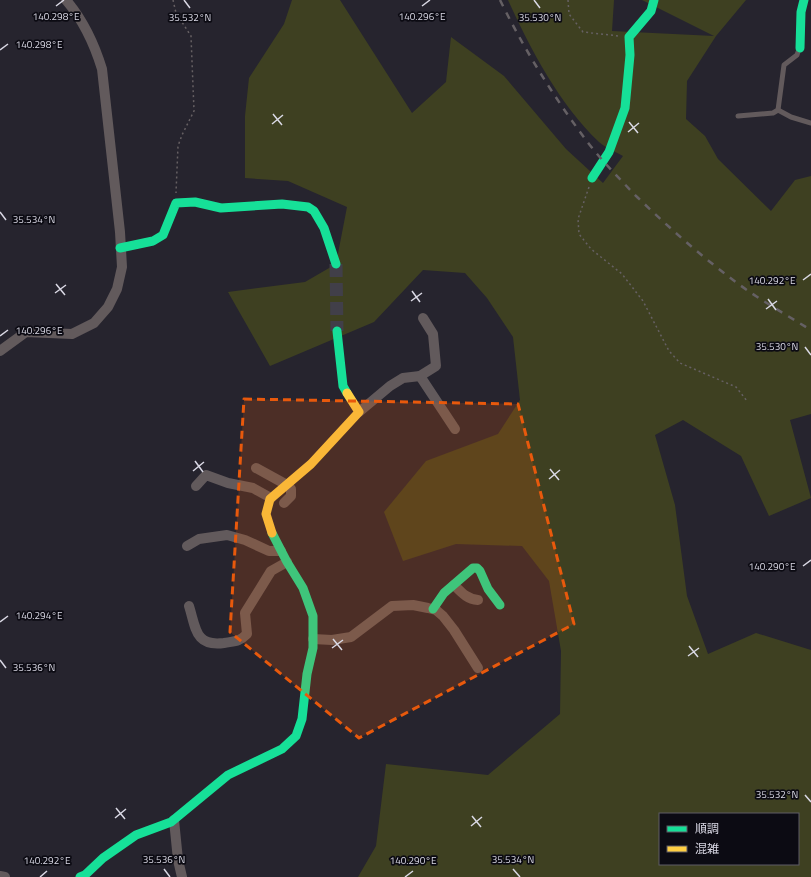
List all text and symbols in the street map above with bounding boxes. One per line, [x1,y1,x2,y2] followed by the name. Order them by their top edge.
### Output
[33,9,80,24] text: 140.298°E
[399,9,446,24] text: 140.296°E
[169,10,211,25] text: 35.532°N
[519,10,561,25] text: 35.530°N
[16,37,63,52] text: 140.298°E
[13,212,55,227] text: 35.534°N
[749,273,796,288] text: 140.292°E
[16,323,63,338] text: 140.296°E
[756,339,798,354] text: 35.530°N
[749,559,796,574] text: 140.290°E
[16,608,63,623] text: 140.294°E
[13,660,55,675] text: 35.536°N
[756,787,798,802] text: 35.532°N
[659,813,799,865] legend
[695,819,719,838] text: 順調
[695,839,719,858] text: 混雑
[143,852,185,867] text: 35.536°N
[492,852,534,867] text: 35.534°N
[24,853,71,868] text: 140.292°E
[390,853,437,868] text: 140.290°E

